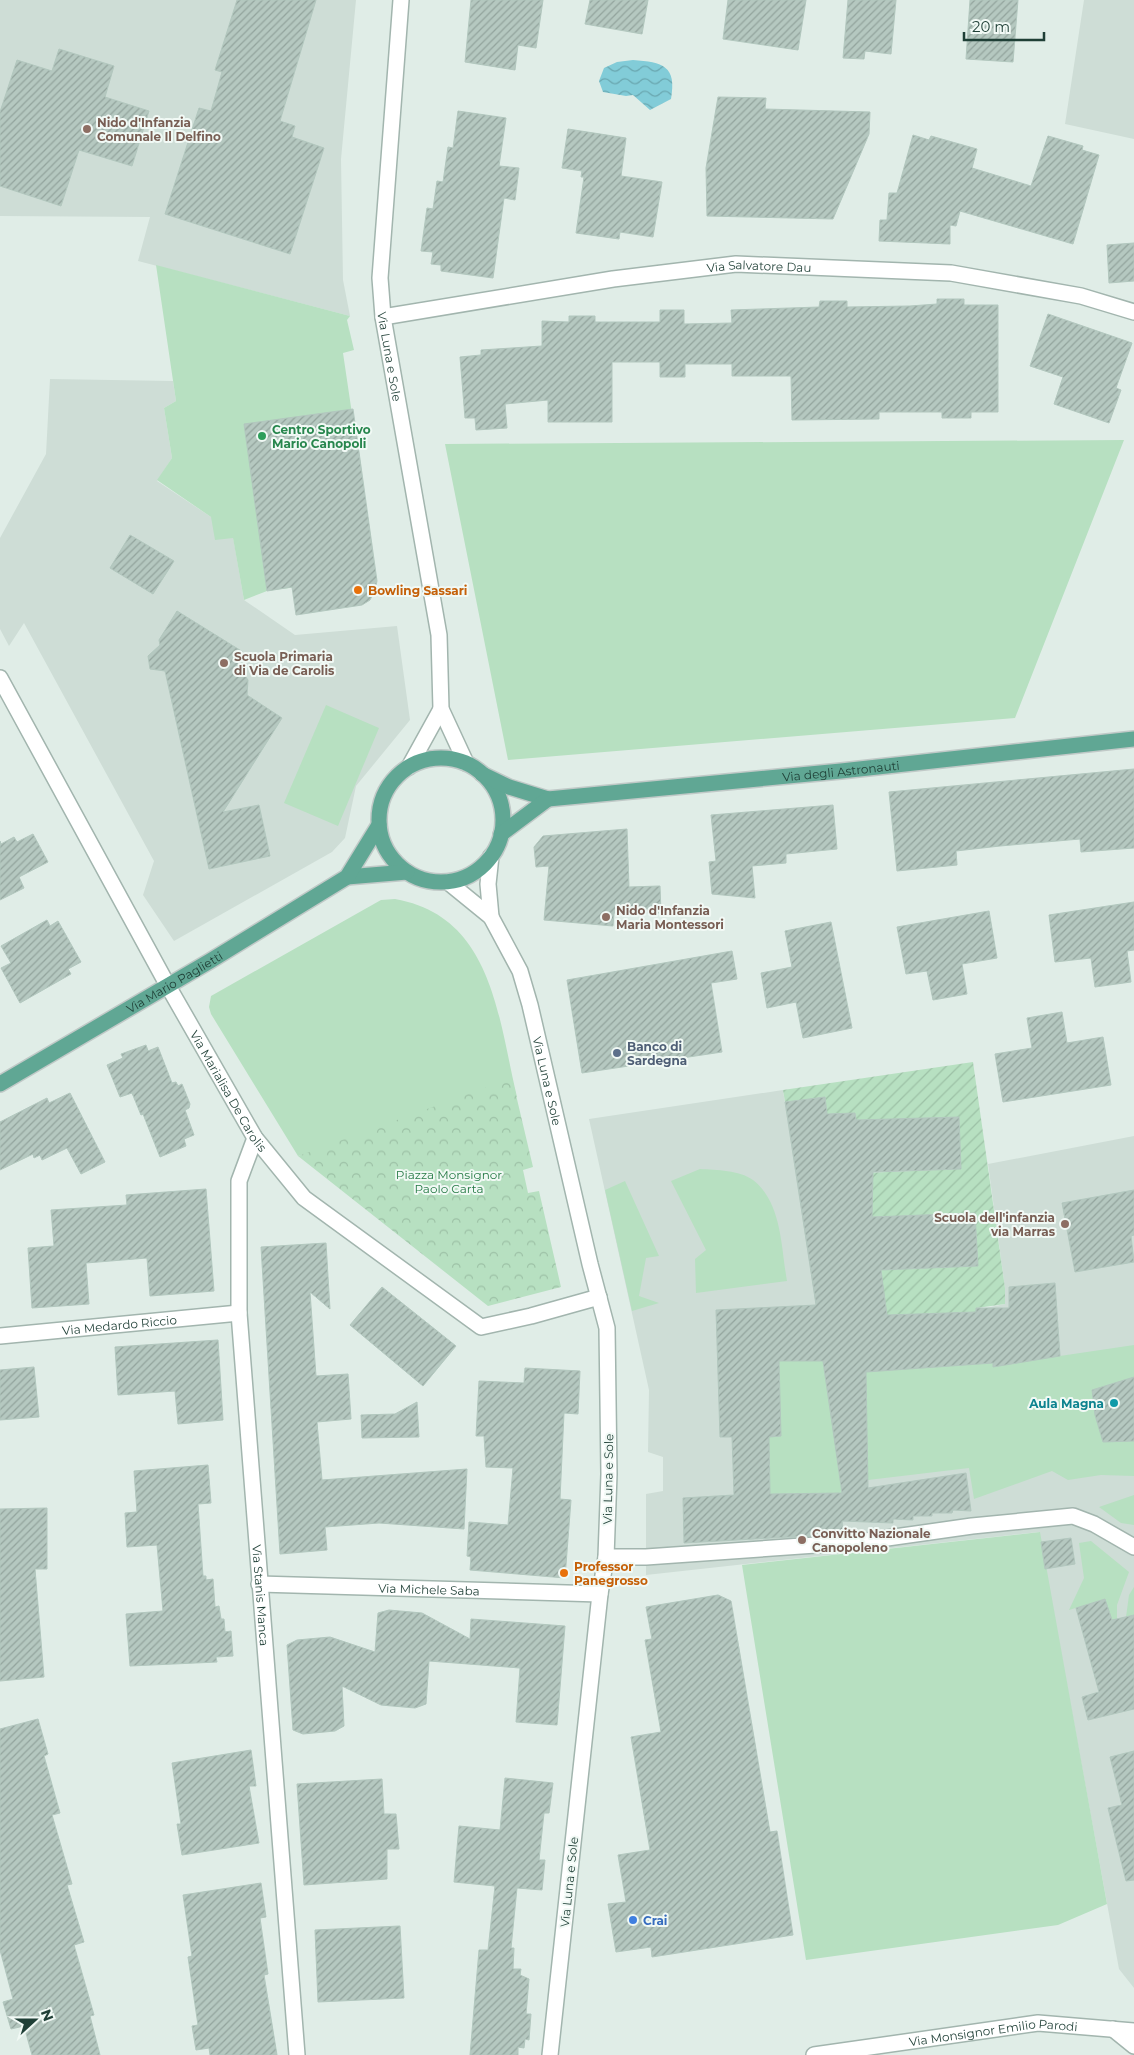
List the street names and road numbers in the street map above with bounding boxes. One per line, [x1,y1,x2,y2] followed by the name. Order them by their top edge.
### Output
[706,256,812,275] street label: Via Salvatore Dau
[375,311,405,403] street label: Via Luna e Sole
[782,757,900,784] street label: Via degli Astronauti
[123,948,225,1016] street label: Via Mario Paglietti
[187,1027,270,1155] street label: Via Marialisa De Carolis
[530,1035,565,1127] street label: Via Luna e Sole
[61,1312,177,1337] street label: Via Medardo Riccio
[600,1433,616,1525] street label: Via Luna e Sole
[250,1544,273,1647] street label: Via Stanis Manca
[378,1580,480,1598] street label: Via Michele Saba
[557,1836,581,1928] street label: Via Luna e Sole
[908,2015,1078,2049] street label: Via Monsignor Emilio Parodi

